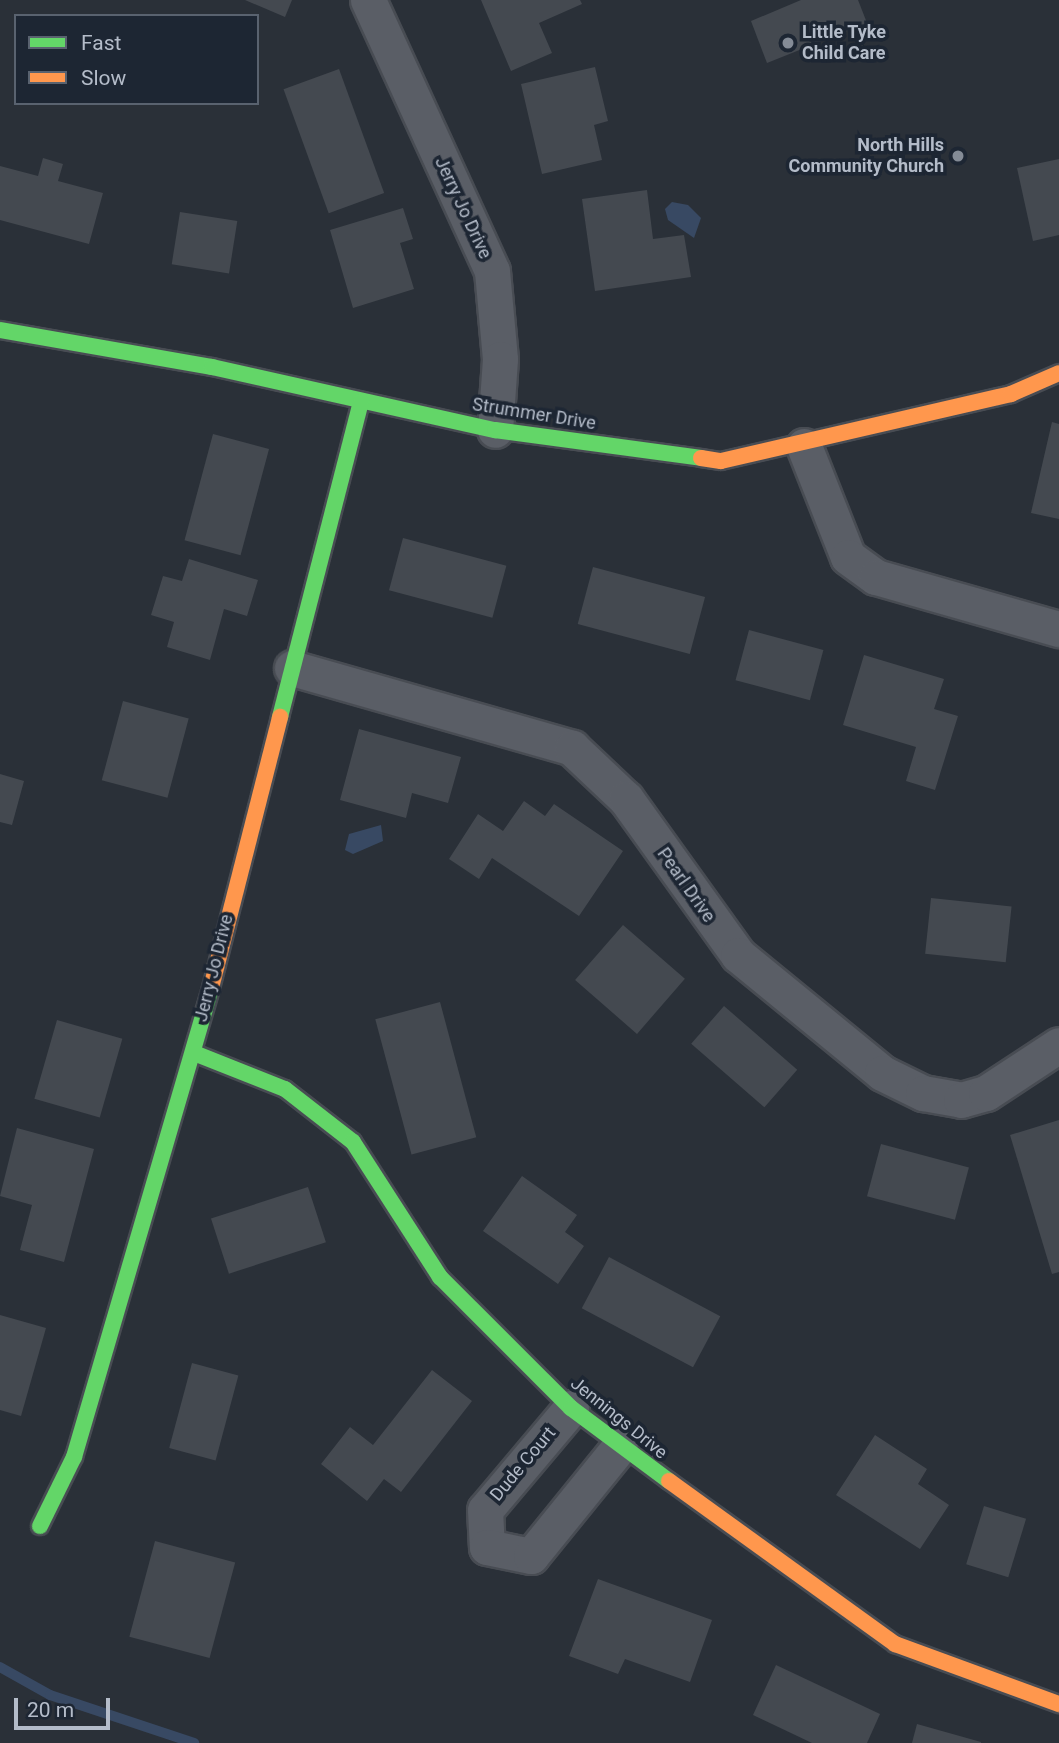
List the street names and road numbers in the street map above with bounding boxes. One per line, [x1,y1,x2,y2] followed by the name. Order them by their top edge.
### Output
[430,154,496,262] street label: Jerry Jo Drive
[471,394,597,434] street label: Strummer Drive
[653,844,719,926] street label: Pearl Drive
[190,912,238,1024] street label: Jerry Jo Drive
[566,1372,672,1464] street label: Jennings Drive
[486,1422,560,1506] street label: Dude Court

